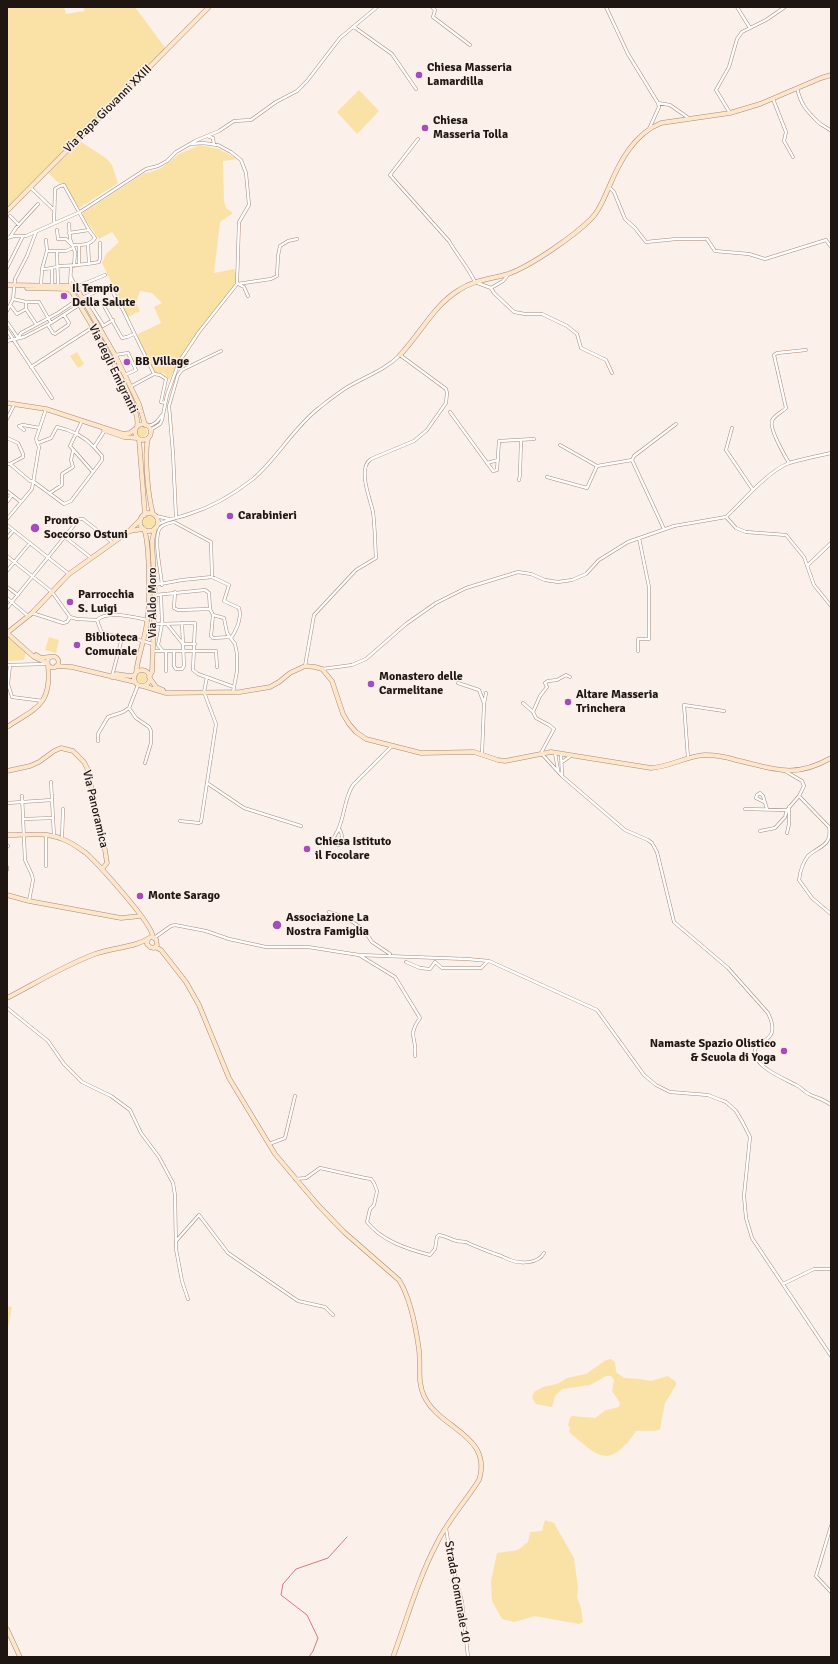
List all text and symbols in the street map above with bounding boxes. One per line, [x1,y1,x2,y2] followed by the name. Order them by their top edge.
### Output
[427,61,512,89] place label: Chiesa Masseria Lamardilla
[61,62,155,156] street label: Via Papa Giovanni XXIII
[414,70,424,80] marker: Chiesa Masseria Lamardilla
[433,114,508,142] place label: Chiesa Masseria Tolla
[420,123,430,133] marker: Chiesa Masseria Tolla
[72,282,136,310] place label: Il Tempio Della Salute
[59,291,69,301] marker: Il Tempio Della Salute
[85,322,141,416] street label: Via degli Emigranti
[135,355,189,369] place label: BB Village
[122,357,132,367] marker: BB Village
[238,509,297,523] place label: Carabinieri
[225,511,235,521] marker: Carabinieri
[44,514,128,542] place label: Pronto Soccorso Ostuni
[29,522,41,534] marker: Pronto Soccorso Ostuni
[146,567,160,639] street label: Via Aldo Moro
[78,588,134,616] place label: Parrocchia S. Luigi
[65,597,75,607] marker: Parrocchia S. Luigi
[85,631,138,659] place label: Biblioteca Comunale
[72,640,82,650] marker: Biblioteca Comunale
[379,670,463,698] place label: Monastero delle Carmelitane
[366,679,376,689] marker: Monastero delle Carmelitane
[576,688,658,716] place label: Altare Masseria Trinchera
[563,697,573,707] marker: Altare Masseria Trinchera
[79,769,111,849] street label: Via Panoramica
[315,835,391,863] place label: Chiesa Istituto il Focolare
[302,844,312,854] marker: Chiesa Istituto il Focolare
[148,889,220,903] place label: Monte Sarago
[135,891,145,901] marker: Monte Sarago
[286,911,369,939] place label: Associazione La Nostra Famiglia
[271,919,283,931] marker: Associazione La Nostra Famiglia
[650,1037,776,1065] place label: Namaste Spazio Olistico & Scuola di Yoga
[779,1046,789,1056] marker: Namaste Spazio Olistico & Scuola di Yoga
[441,1540,473,1644] street label: Strada Comunale 10

